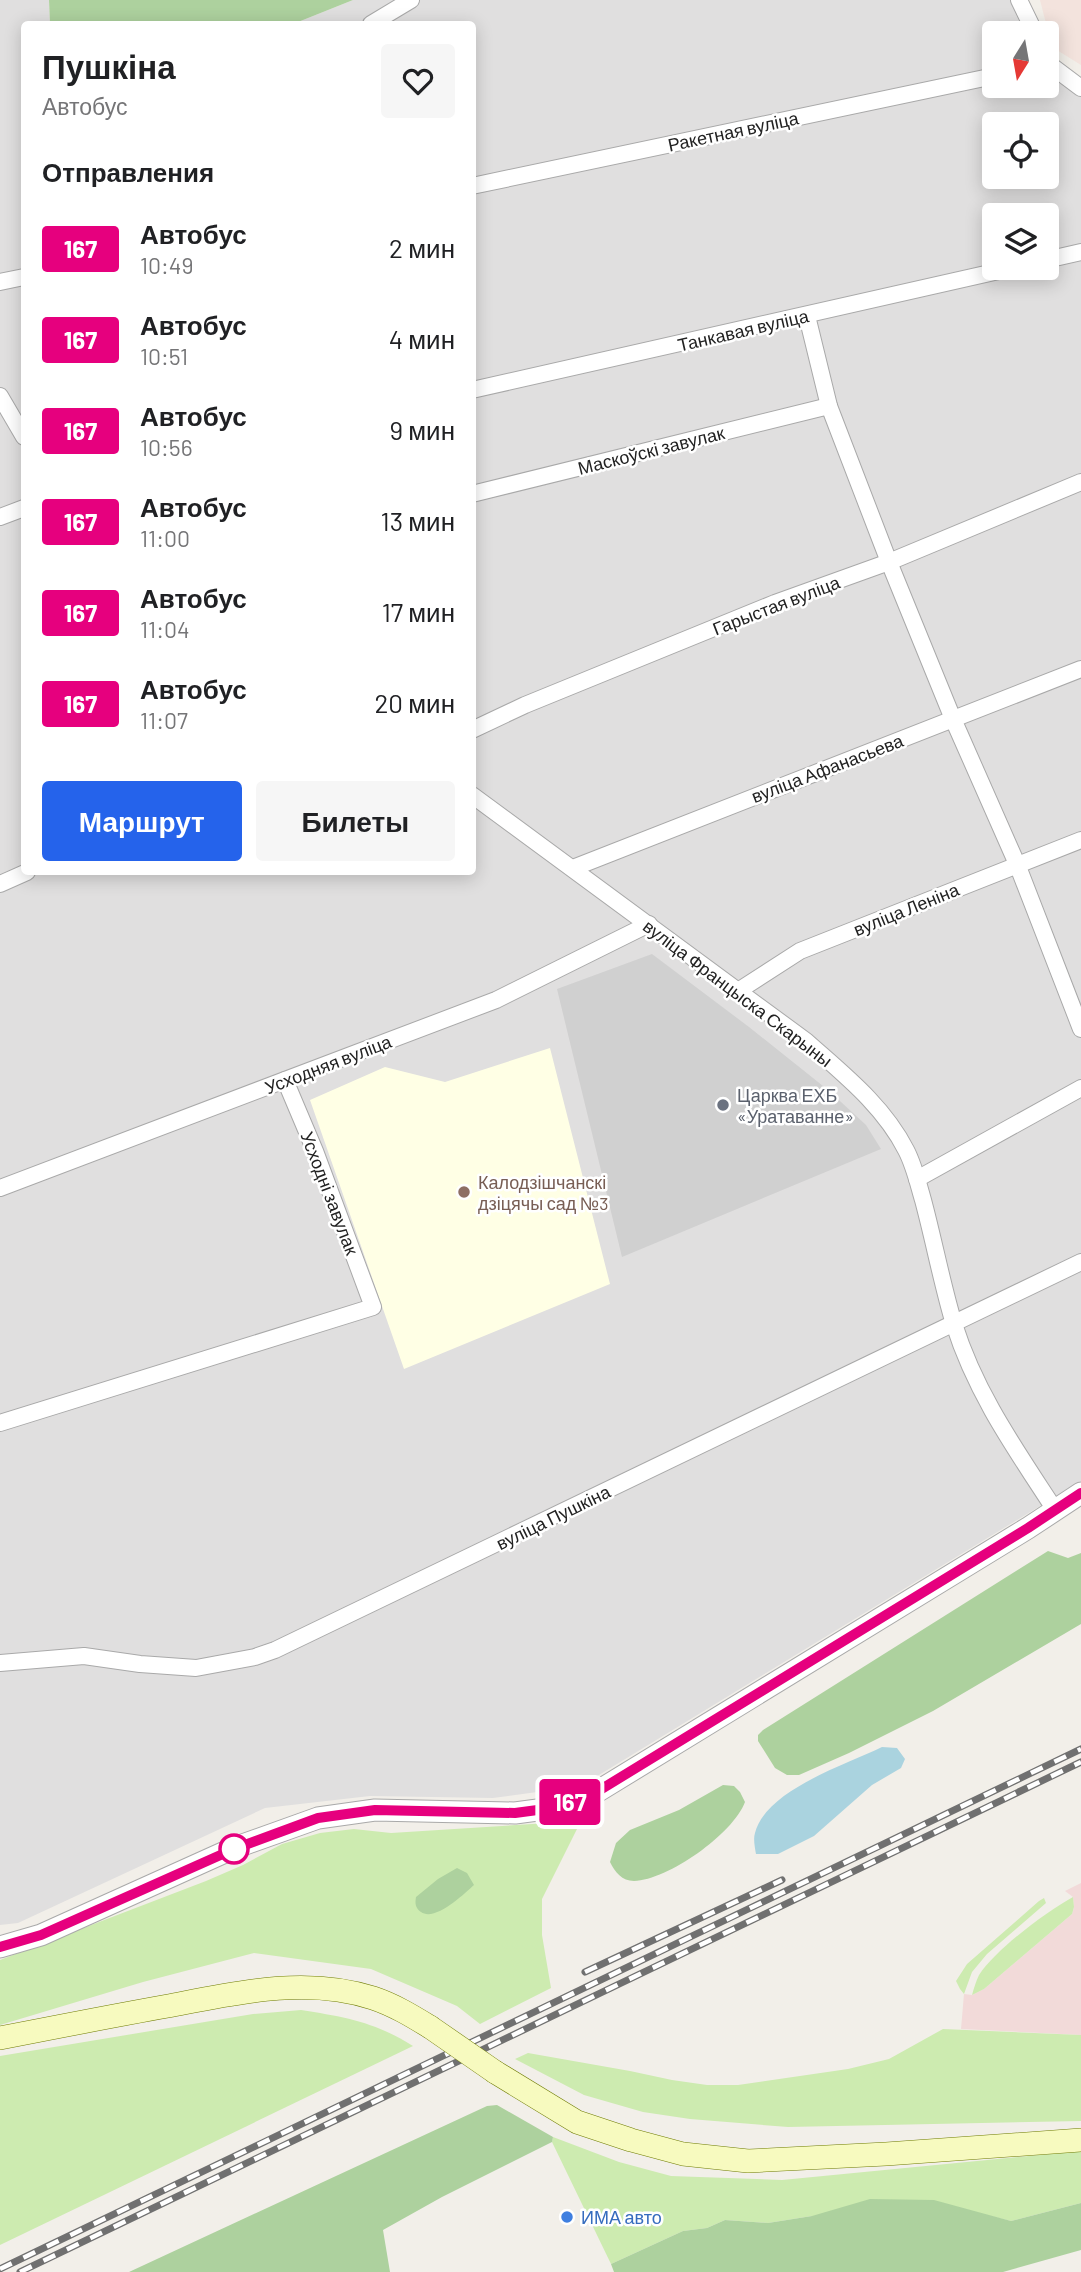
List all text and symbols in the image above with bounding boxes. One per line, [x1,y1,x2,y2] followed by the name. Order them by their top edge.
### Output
[982,21,1059,98] north arrow
[982,21,1059,280] map controls
[381,44,455,118] button: heart
[42,46,176,86] text: Пушкіна
[42,92,128,120] text: Автобус
[666,106,801,156] street label: Ракетная вуліца
[982,112,1059,189] button: locate
[42,156,214,187] text: Отправления
[982,203,1059,280] button: layers
[140,218,247,249] text: Автобус
[389,232,455,263] text: 2 мин
[64,234,97,263] text: 167
[140,251,194,279] text: 10:49
[675,304,812,356] street label: Танкавая вуліца
[140,309,247,340] text: Автобус
[389,323,455,354] text: 4 мин
[64,325,97,354] text: 167
[140,342,188,370] text: 10:51
[140,400,247,431] text: Автобус
[389,414,455,445] text: 9 мин
[64,416,97,445] text: 167
[575,421,727,479] street label: Маскоўскі завулак
[140,433,193,461] text: 10:56
[140,491,247,522] text: Автобус
[381,505,455,536] text: 13 мин
[64,507,97,536] text: 167
[140,524,190,552] text: 11:00
[709,570,844,639] street label: Гарыстая вуліца
[140,582,247,613] text: Автобус
[382,596,455,627] text: 17 мин
[64,598,97,627] text: 167
[140,615,190,643] text: 11:04
[140,673,247,704] text: Автобус
[374,687,455,718] text: 20 мин
[64,689,97,718] text: 167
[140,706,188,734] text: 11:07
[748,729,907,807] street label: вуліца Афанасьева
[42,781,242,861] button: Маршрут
[256,781,455,861] button: Билеты
[850,877,963,940] street label: вуліца Леніна
[639,915,837,1071] street label: вуліца Францыска Скарыны
[262,1029,395,1098] street label: Усходняя вуліца
[737,1084,854,1127] place label: Царква ЕХБ «Уратаванне»
[715,1097,731,1113] marker: Царква ЕХБ «Уратаванне»
[296,1128,364,1258] street label: Усходні завулак
[478,1171,608,1214] place label: Калодзішчанскі дзіцячы сад №3
[456,1184,472,1200] marker: Калодзішчанскі дзіцячы сад №3
[492,1479,615,1554] street label: вуліца Пушкіна
[530,1779,610,1825] line badge: 167
[553,1787,587,1816] text: 167
[219,1834,249,1864] unlabelled marker
[581,2206,662,2228] place label: ИМА авто
[559,2209,575,2225] marker: ИМА авто

